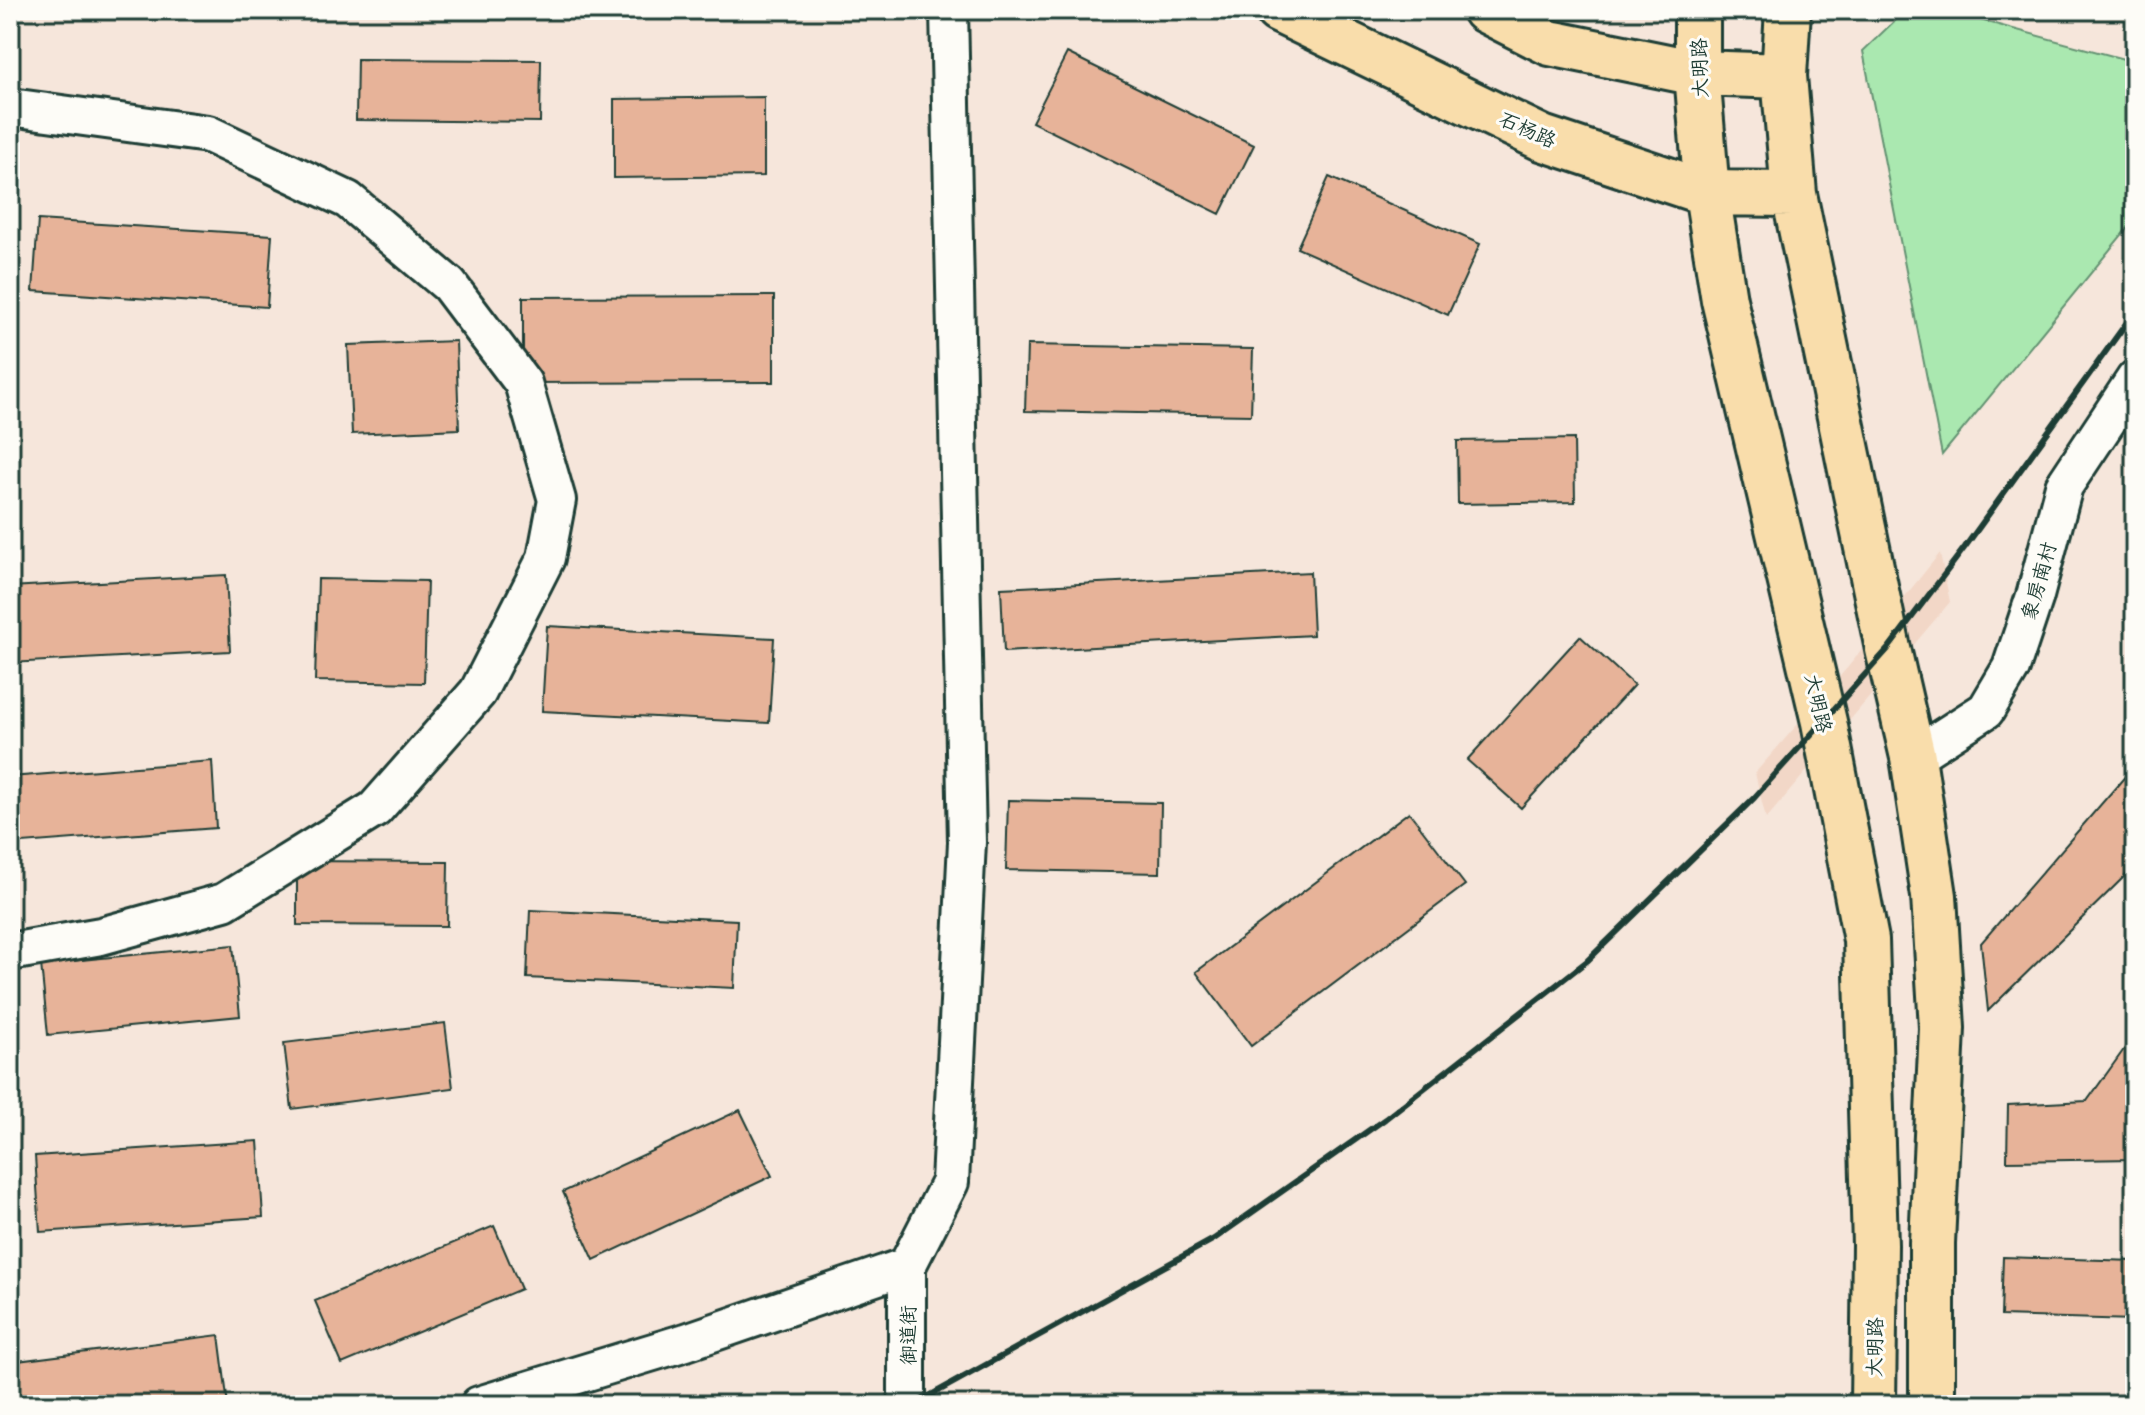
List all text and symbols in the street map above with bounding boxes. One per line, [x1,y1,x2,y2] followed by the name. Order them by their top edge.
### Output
[1685,37,1713,98] street label: 大明路
[1496,105,1561,153] street label: 石杨路
[2015,539,2061,623] street label: 象房南村
[1800,671,1838,736] street label: 大明路
[895,1305,920,1365] street label: 御道街
[1861,1316,1887,1377] street label: 大明路

